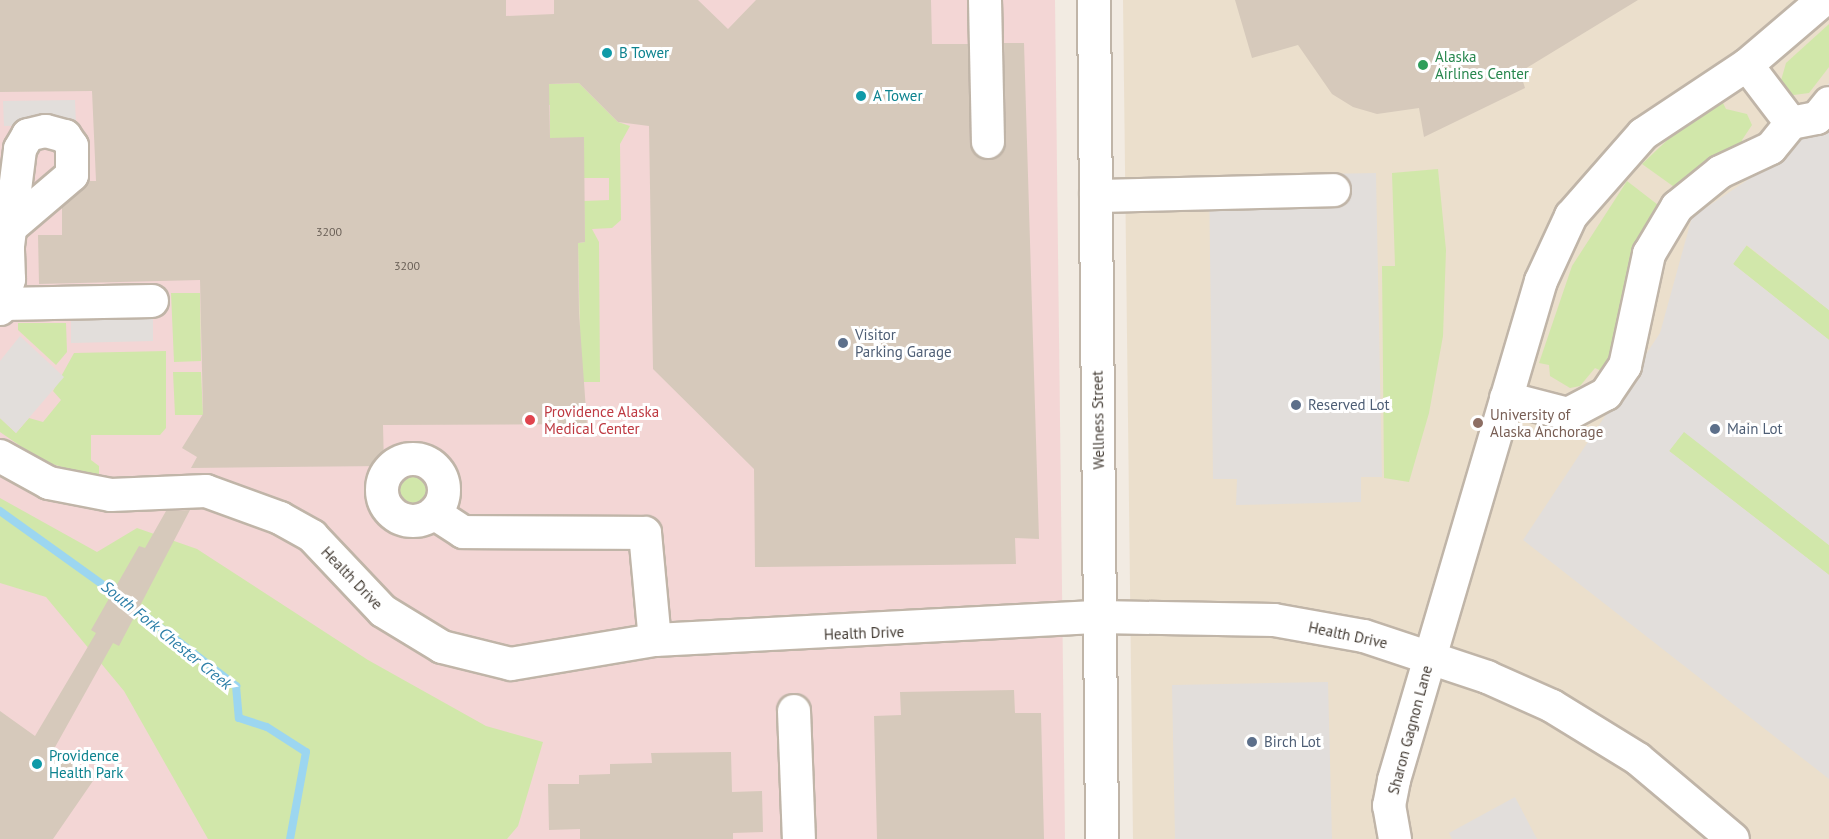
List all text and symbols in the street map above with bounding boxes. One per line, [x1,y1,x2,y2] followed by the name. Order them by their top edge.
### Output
[619,44,670,62] place label: B Tower
[600,46,614,60] marker: B Tower
[1435,47,1529,82] place label: Alaska Airlines Center
[1416,58,1430,72] marker: Alaska Airlines Center
[873,87,924,105] place label: A Tower
[854,89,868,103] marker: A Tower
[316,225,342,239] house number: 3200
[394,259,420,273] house number: 3200
[855,325,952,360] place label: Visitor Parking Garage
[836,336,850,350] marker: Visitor Parking Garage
[1088,370,1108,470] street label: Wellness Street
[1308,396,1390,414] place label: Reserved Lot
[1289,398,1303,412] marker: Reserved Lot
[544,402,660,437] place label: Providence Alaska Medical Center
[1490,405,1604,440] place label: University of Alaska Anchorage
[521,411,539,429] marker: Providence Alaska Medical Center
[1471,416,1485,430] marker: University of Alaska Anchorage
[1727,420,1783,438] place label: Main Lot
[1708,422,1722,436] marker: Main Lot
[318,543,386,613] street label: Health Drive
[98,576,236,694] water label: South Fork Chester Creek
[1307,618,1389,652] street label: Health Drive
[823,623,905,643] street label: Health Drive
[1384,664,1436,796] street label: Sharon Gagnon Lane
[1264,733,1321,751] place label: Birch Lot
[1245,735,1259,749] marker: Birch Lot
[49,746,123,781] place label: Providence Health Park
[30,757,44,771] marker: Providence Health Park

